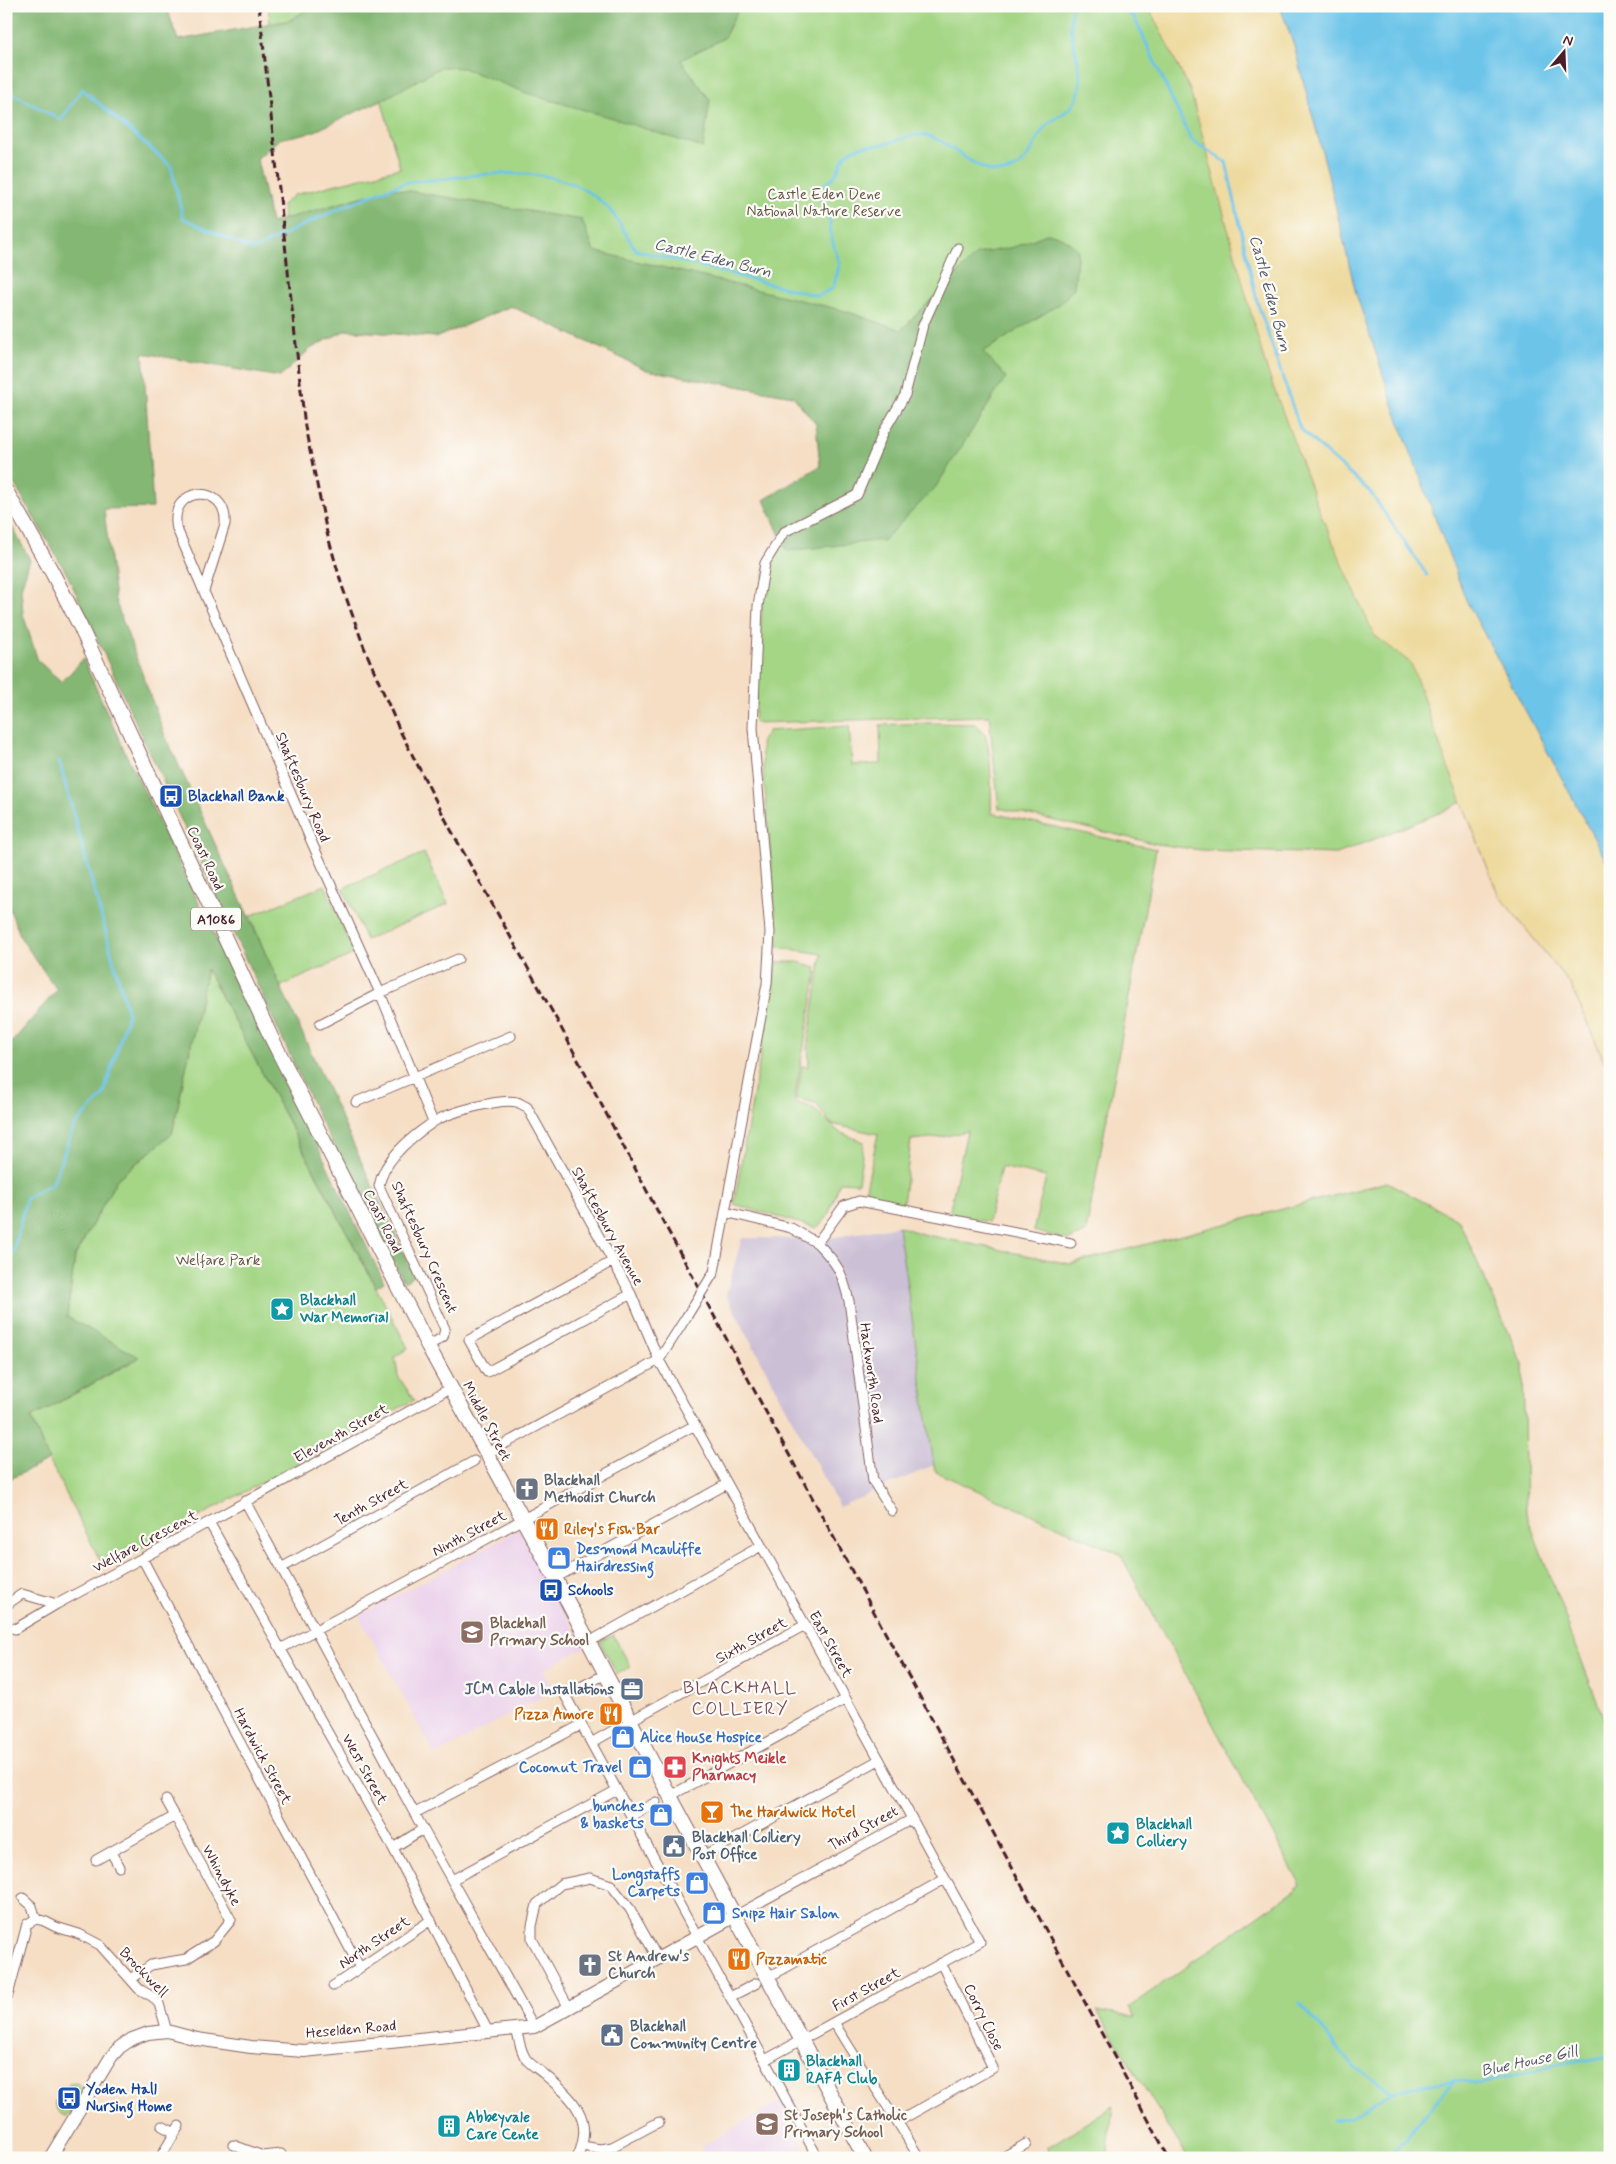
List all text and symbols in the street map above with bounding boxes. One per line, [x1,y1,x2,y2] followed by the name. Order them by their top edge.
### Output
[1538,28,1588,78] north arrow
[1561,31,1575,51] text: N
[747,185,901,222] park label: Castle Eden Dene National Nature Reserve
[1244,233,1295,354] water label: Castle Eden Burn
[652,234,773,283] water label: Castle Eden Burn
[270,729,334,846] street label: Shaftesbury Road
[158,783,184,809] bus stop icon: Blackhall Bank
[188,787,285,807] place label: Blackhall Bank
[181,823,229,894] street label: Coast Road
[191,908,241,931] road number: A1086
[566,1164,648,1289] street label: Shaftesbury Avenue
[386,1178,462,1317] street label: Shaftesbury Crescent
[358,1186,407,1257] street label: Coast Road
[176,1251,261,1271] park label: Welfare Park
[299,1291,388,1328] place label: Blackhall War Memorial
[269,1296,295,1322] place icon: Blackhall War Memorial
[854,1322,888,1425] street label: Hackworth Road
[457,1378,516,1465] street label: Middle Street
[291,1399,393,1468] street label: Eleventh Street
[544,1471,656,1508] place label: Blackhall Methodist Church
[331,1474,412,1531] street label: Tenth Street
[514,1476,540,1502] church icon: Blackhall Methodist Church
[89,1506,202,1578] street label: Welfare Crescent
[429,1506,510,1562] street label: Ninth Street
[534,1516,560,1542] restaurant icon: Riley's Fish Bar
[564,1520,661,1540] place label: Riley's Fish Bar
[576,1540,702,1579] place label: Desmond Mcauliffe Hairdressing
[546,1545,572,1571] shop icon: Desmond Mcauliffe Hairdressing
[538,1577,564,1603] bus stop icon: Schools
[568,1581,614,1601] place label: Schools
[804,1608,857,1682] street label: East Street
[712,1613,791,1669] street label: Sixth Street
[490,1614,589,1651] place label: Blackhall Primary School
[459,1619,485,1645] school or university icon: Blackhall Primary School
[619,1676,645,1702] office icon: JCM Cable Installations
[683,1676,797,1721] district label: BLACKHALL COLLIERY
[464,1680,614,1700] place label: JCM Cable Installations
[598,1701,624,1727] restaurant icon: Pizza Amore
[228,1705,296,1808] street label: Hardwick Street
[514,1705,594,1725] place label: Pizza Amore
[610,1724,636,1750] shop icon: Alice House Hospice
[640,1728,762,1748] place label: Alice House Hospice
[337,1731,392,1808] street label: West Street
[692,1749,787,1786] place label: Knights Meikle Pharmacy
[627,1754,653,1780] shop icon: Coconut Travel
[662,1754,688,1780] pharmacy icon: Knights Meikle Pharmacy
[519,1758,622,1778] place label: Coconut Travel
[580,1797,644,1834] place label: bunches & baskets
[699,1799,725,1825] bar icon: The Hardwick Hotel
[825,1801,902,1856] street label: Third Street
[648,1802,674,1828] shop icon: bunches & baskets
[730,1803,856,1823] place label: The Hardwick Hotel
[1136,1815,1193,1852] place label: Blackhall Colliery
[1105,1820,1131,1846] place icon: Blackhall Colliery
[692,1828,801,1865] place label: Blackhall Colliery Post Office
[661,1833,687,1859] public building icon: Blackhall Colliery Post Office
[197,1841,246,1909] street label: Whindyke
[612,1865,680,1902] place label: Longstaffs Carpets
[684,1870,710,1896] shop icon: Longstaffs Carpets
[701,1900,727,1926] shop icon: Snipz Hair Salon
[732,1904,840,1924] place label: Snipz Hair Salon
[335,1912,414,1974] street label: North Street
[114,1943,172,2002] street label: Brockwell
[726,1946,752,1972] restaurant icon: Pizzamatic
[608,1947,690,1984] place label: St Andrew's Church
[756,1950,827,1970] place label: Pizzamatic
[577,1952,603,1978] church icon: St Andrew's Church
[829,1963,904,2017] street label: First Street
[958,1981,1008,2055] street label: Corry Close
[305,2016,397,2044] street label: Heselden Road
[630,2017,757,2054] place label: Blackhall Community Centre
[599,2022,625,2048] public building icon: Blackhall Community Centre
[1479,2041,1582,2082] water label: Blue House Gill
[806,2052,877,2089] place label: Blackhall RAFA Club
[776,2057,802,2083] building icon: Blackhall RAFA Club
[86,2080,173,2119] place label: Yoden Hall Nursing Home
[56,2085,82,2111] bus stop icon: Yoden Hall Nursing Home
[784,2106,907,2143] place label: St Joseph's Catholic Primary School
[466,2108,539,2145] place label: Abbeyvale Care Cente
[754,2111,780,2137] school or university icon: St Joseph's Catholic Primary School
[436,2113,462,2139] building icon: Abbeyvale Care Cente

